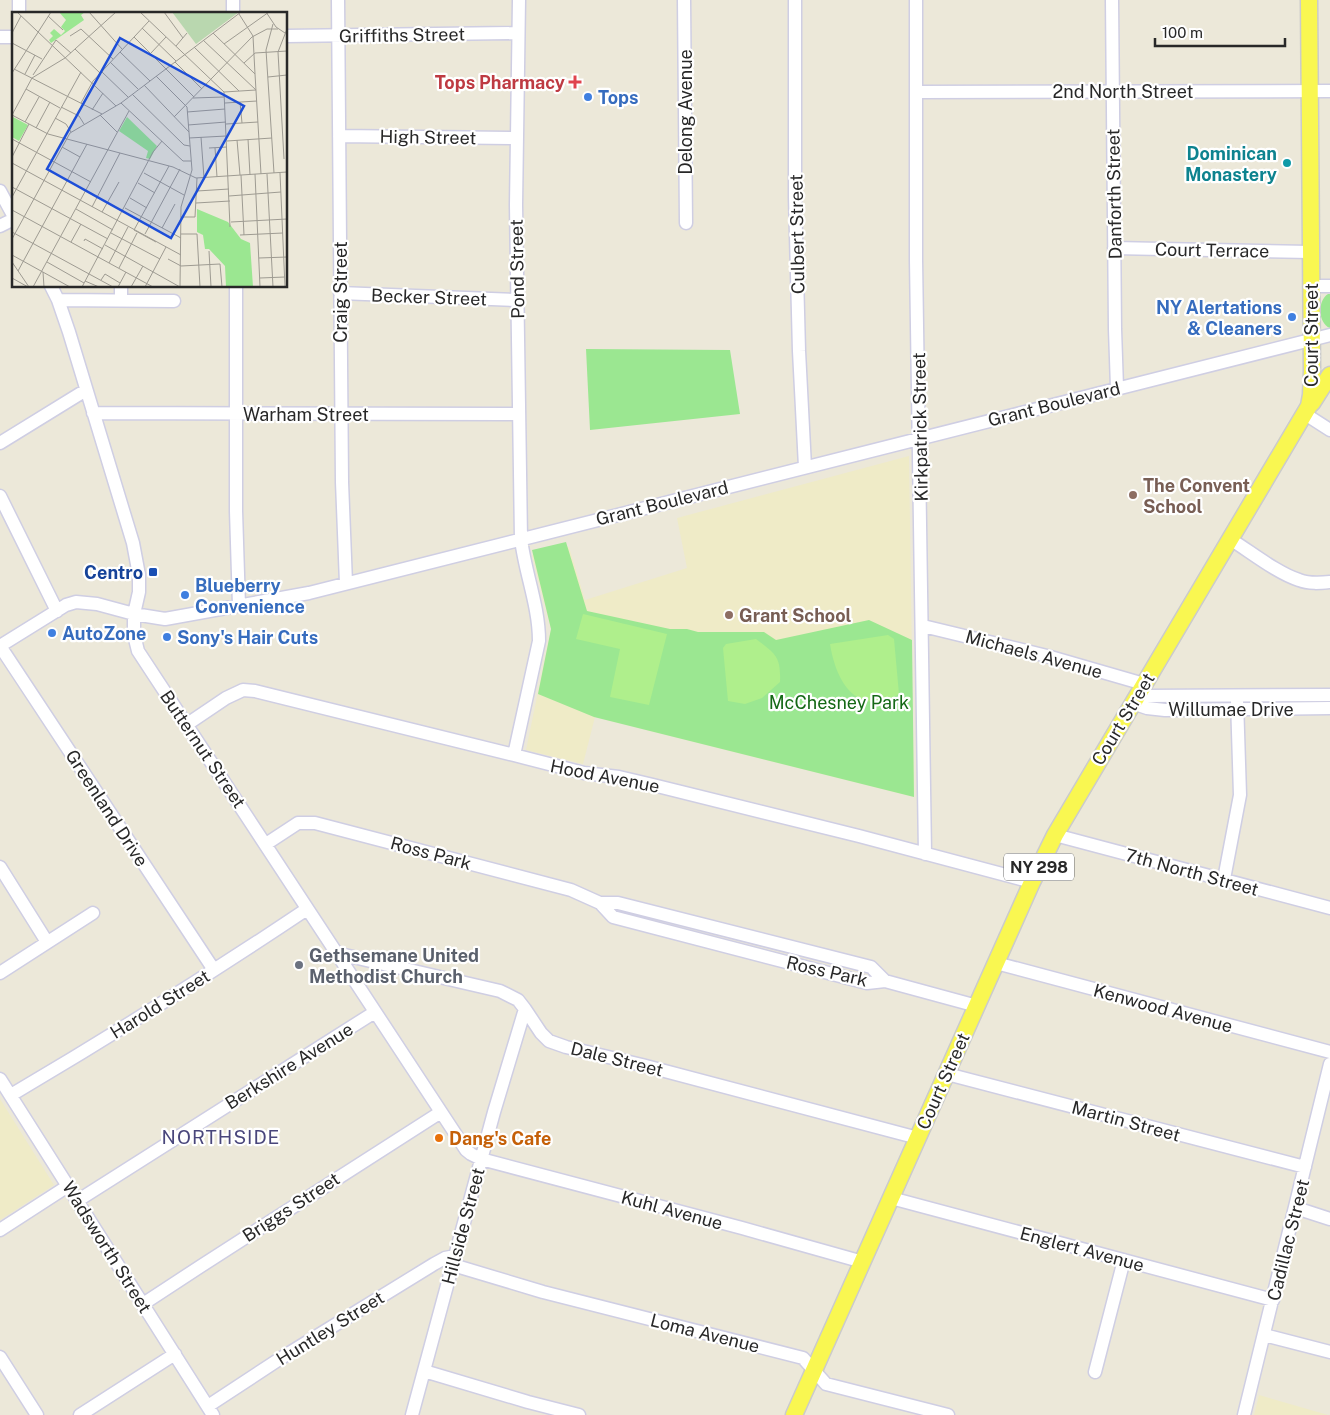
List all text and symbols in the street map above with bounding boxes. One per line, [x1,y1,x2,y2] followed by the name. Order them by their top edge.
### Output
[12,12,288,288] inset map
[1155,15,1285,47] scale bar
[339,23,465,47] street label: Griffiths Street
[1162,24,1203,41] text: 100 m
[675,49,696,175] street label: Delong Avenue
[435,72,565,93] place label: Tops Pharmacy
[569,76,581,88] marker: Tops Pharmacy
[1053,81,1193,102] street label: 2nd North Street
[598,87,638,108] place label: Tops
[582,91,594,103] marker: Tops
[379,126,477,148] street label: High Street
[1102,128,1126,260] street label: Danforth Street
[1185,143,1277,185] place label: Dominican Monastery
[1281,157,1293,169] marker: Dominican Monastery
[785,174,809,294] street label: Culbert Street
[506,219,528,319] street label: Pond Street
[1155,239,1269,261] street label: Court Terrace
[330,241,351,343] street label: Craig Street
[1301,283,1322,387] street label: Court Street
[371,284,487,310] street label: Becker Street
[1156,297,1282,339] place label: NY Alertations & Cleaners
[1286,311,1298,323] marker: NY Alertations & Cleaners
[908,352,932,502] street label: Kirkpatrick Street
[986,377,1122,431] street label: Grant Boulevard
[243,404,369,425] street label: Warham Street
[1143,475,1250,517] place label: The Convent School
[594,476,730,530] street label: Grant Boulevard
[1127,489,1139,501] marker: The Convent School
[84,562,143,583] place label: Centro
[147,566,159,578] marker: Centro
[195,575,305,617] place label: Blueberry Convenience
[179,589,191,601] marker: Blueberry Convenience
[739,605,852,626] place label: Grant School
[723,609,735,621] marker: Grant School
[62,623,146,644] place label: AutoZone
[963,626,1105,682] street label: Michaels Avenue
[46,627,58,639] marker: AutoZone
[177,627,318,648] place label: Sony's Hair Cuts
[161,631,173,643] marker: Sony's Hair Cuts
[1087,669,1159,769] street label: Court Street
[156,686,250,812] street label: Butternut Street
[769,692,909,713] park label: McChesney Park
[1168,699,1294,720] street label: Willumae Drive
[61,746,153,870] street label: Greenland Drive
[549,755,661,797] street label: Hood Avenue
[388,832,474,874] street label: Ross Park
[1123,844,1261,900] street label: 7th North Street
[1004,854,1074,880] road number: NY 298
[309,945,479,987] place label: Gethsemane United Methodist Church
[784,951,870,991] street label: Ross Park
[293,959,305,971] marker: Gethsemane United Methodist Church
[106,965,214,1043] street label: Harold Street
[1091,979,1235,1037] street label: Kenwood Avenue
[221,1018,357,1114] street label: Berkshire Avenue
[912,1029,974,1133] street label: Court Street
[569,1037,665,1081] street label: Dale Street
[1069,1096,1183,1146] street label: Martin Street
[162,1126,280,1148] district label: NORTHSIDE
[449,1128,551,1149] place label: Dang's Cafe
[433,1132,445,1144] marker: Dang's Cafe
[437,1165,489,1287] street label: Hillside Street
[239,1168,343,1246] street label: Briggs Street
[58,1177,156,1317] street label: Wadsworth Street
[1263,1177,1313,1303] street label: Cadillac Street
[619,1186,725,1234] street label: Kuhl Avenue
[1018,1222,1146,1276] street label: Englert Avenue
[272,1287,388,1369] street label: Huntley Street
[648,1309,762,1357] street label: Loma Avenue

